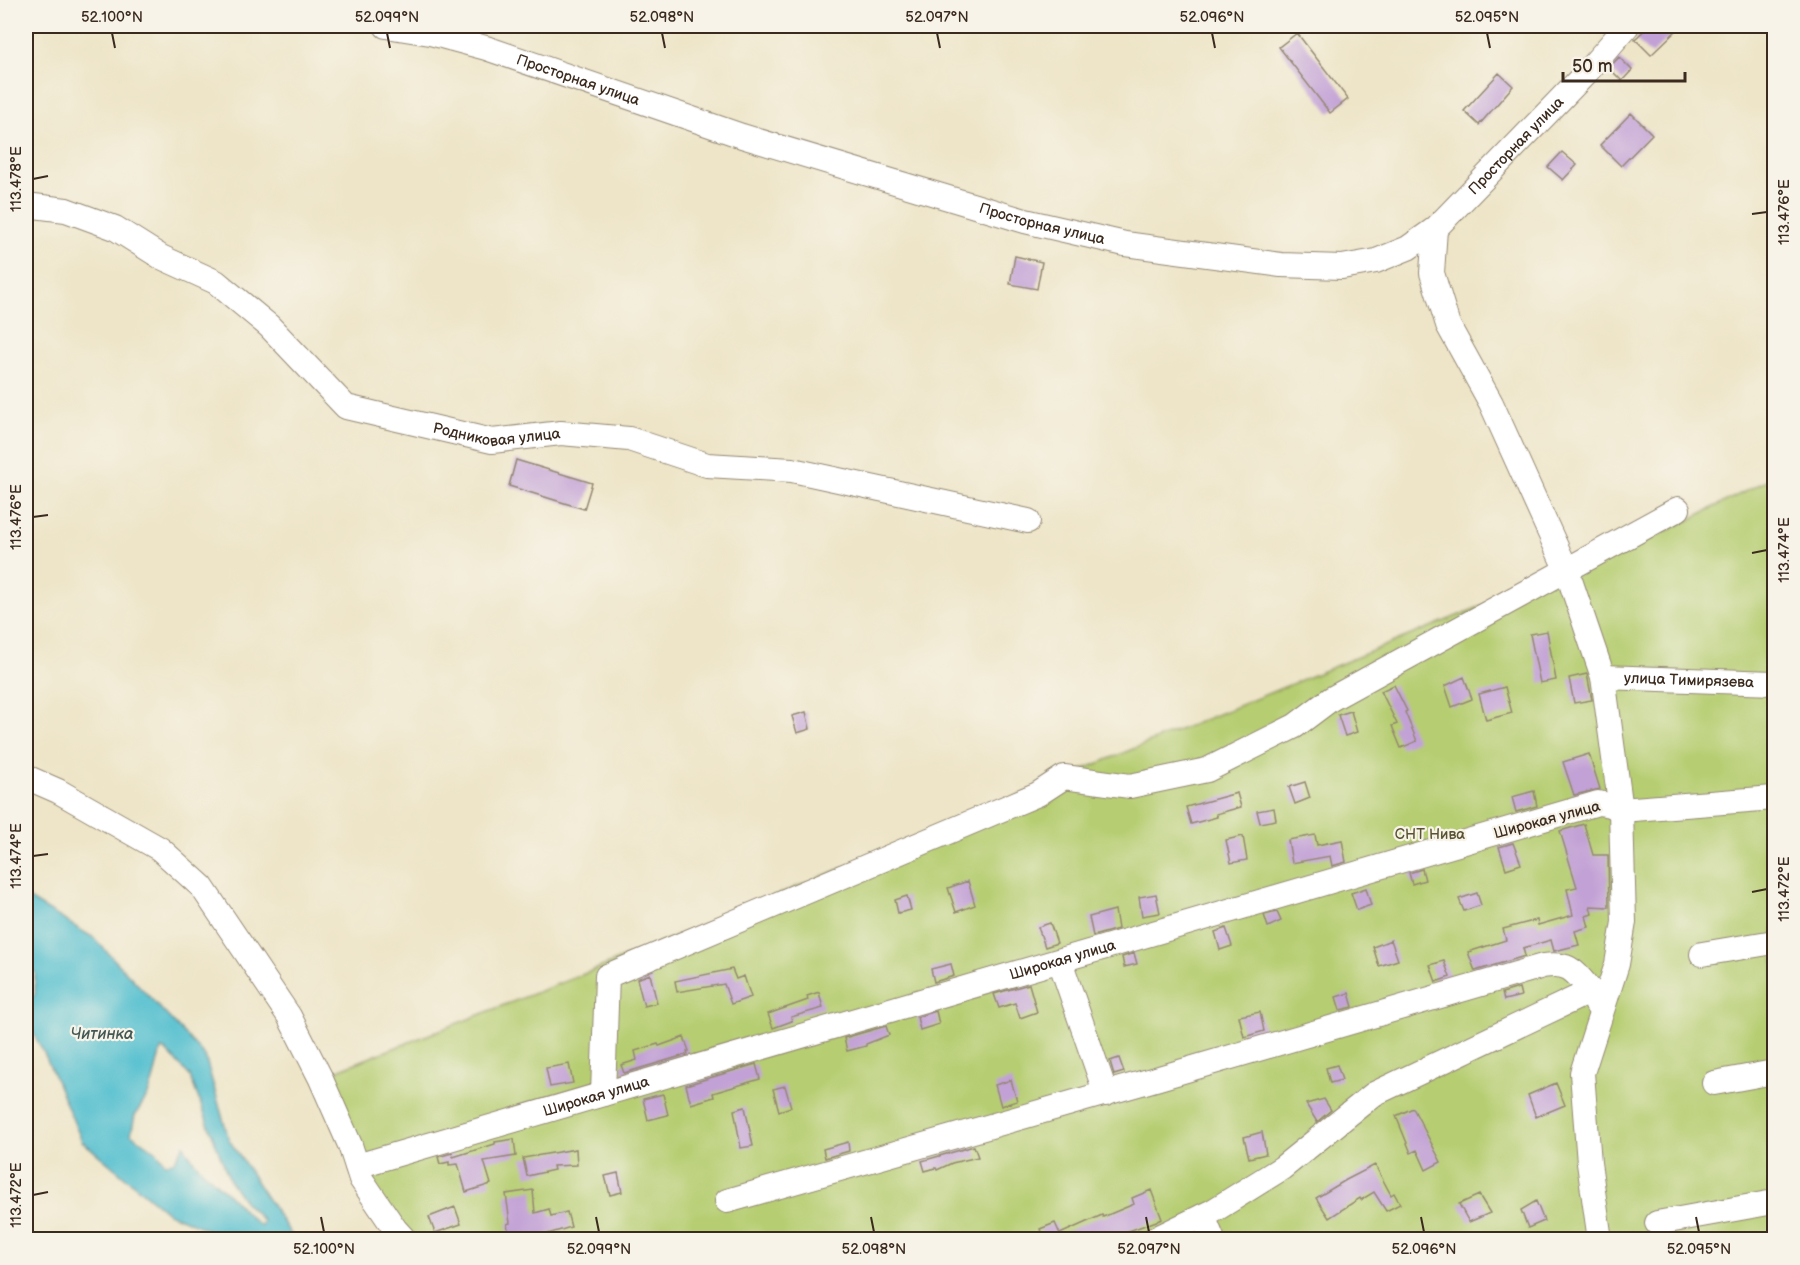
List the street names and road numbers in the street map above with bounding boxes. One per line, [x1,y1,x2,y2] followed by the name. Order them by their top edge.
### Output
[514,50,642,110] street label: Просторная улица
[1464,92,1568,199] street label: Просторная улица
[977,198,1107,249] street label: Просторная улица
[431,418,561,451] street label: Родниковая улица
[1624,668,1754,692] street label: улица Тимирязева
[1492,797,1603,843] street label: Широкая улица
[1007,935,1118,984] street label: Широкая улица
[541,1072,651,1121] street label: Широкая улица

